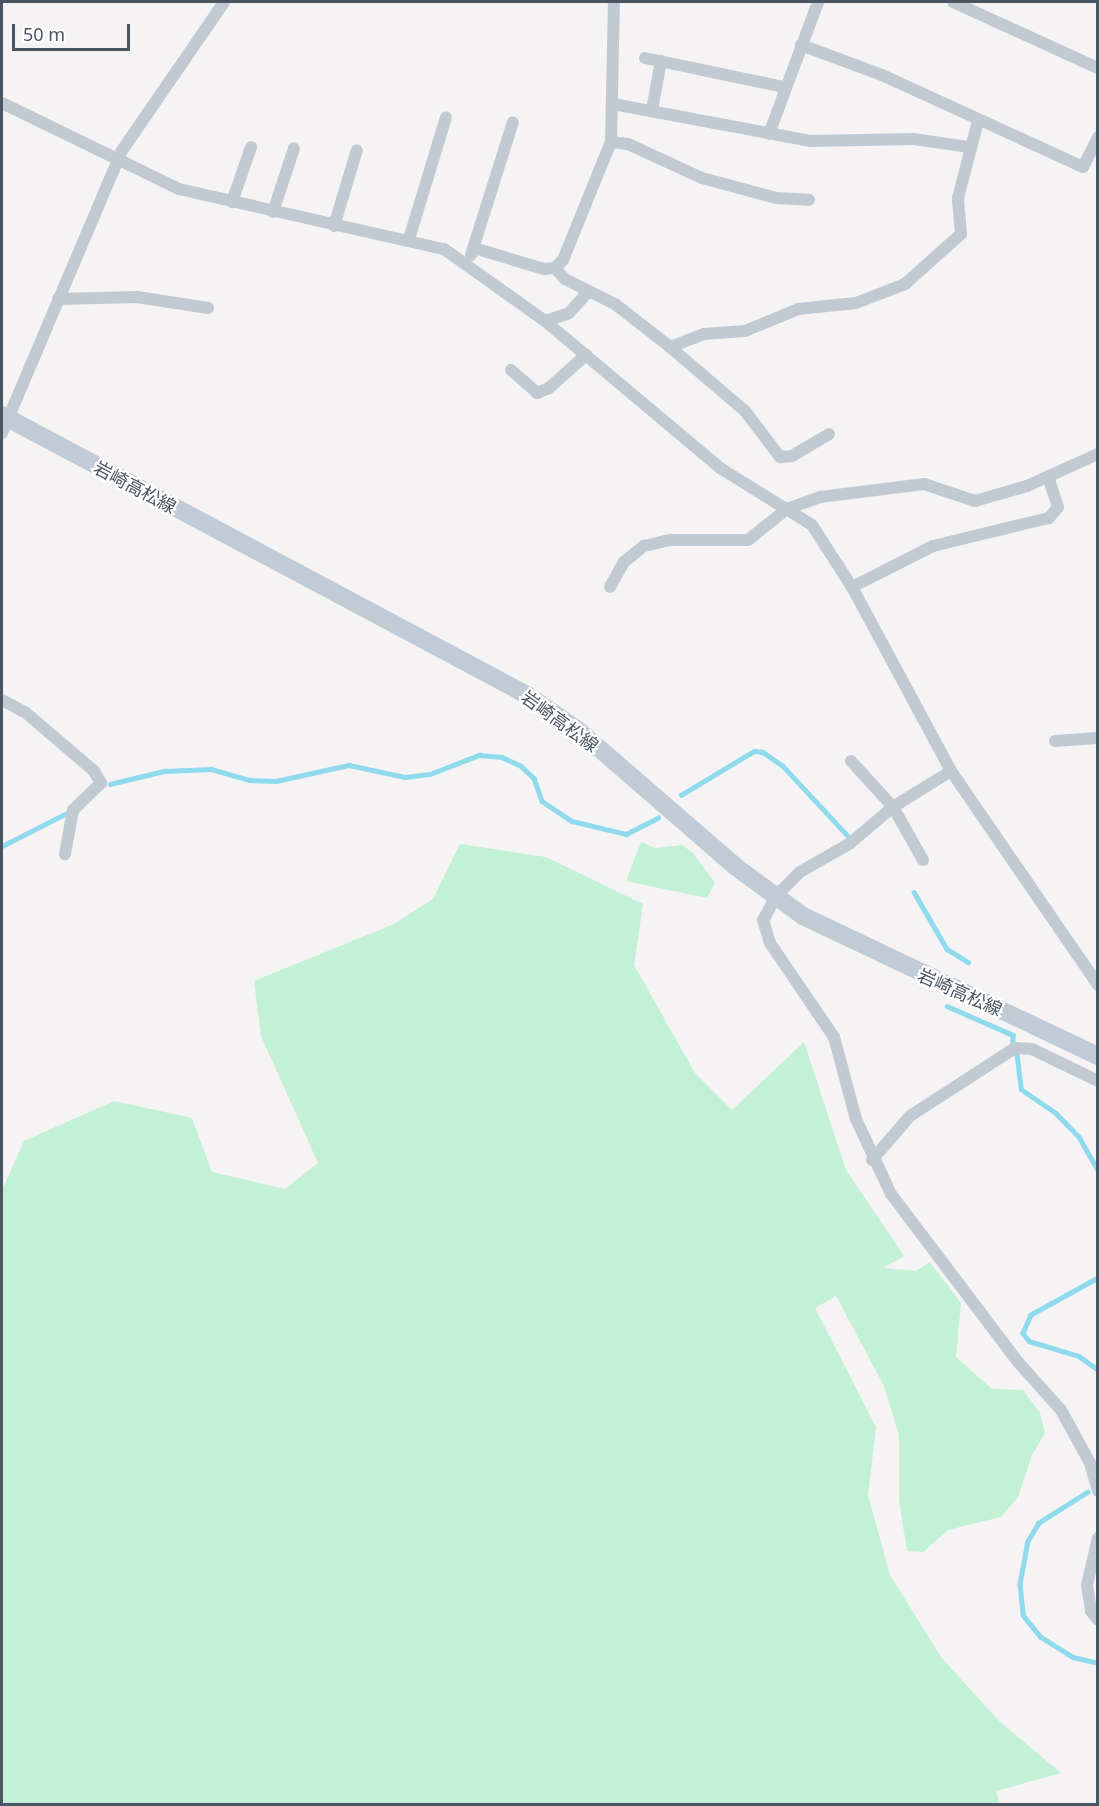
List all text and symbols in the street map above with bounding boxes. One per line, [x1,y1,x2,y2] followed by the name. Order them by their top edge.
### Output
[15,12,134,50] scale bar
[23,22,65,46] text: 50 m
[90,456,180,518] street label: 岩崎高松線
[517,686,603,756] street label: 岩崎高松線
[914,964,1006,1020] street label: 岩崎高松線

